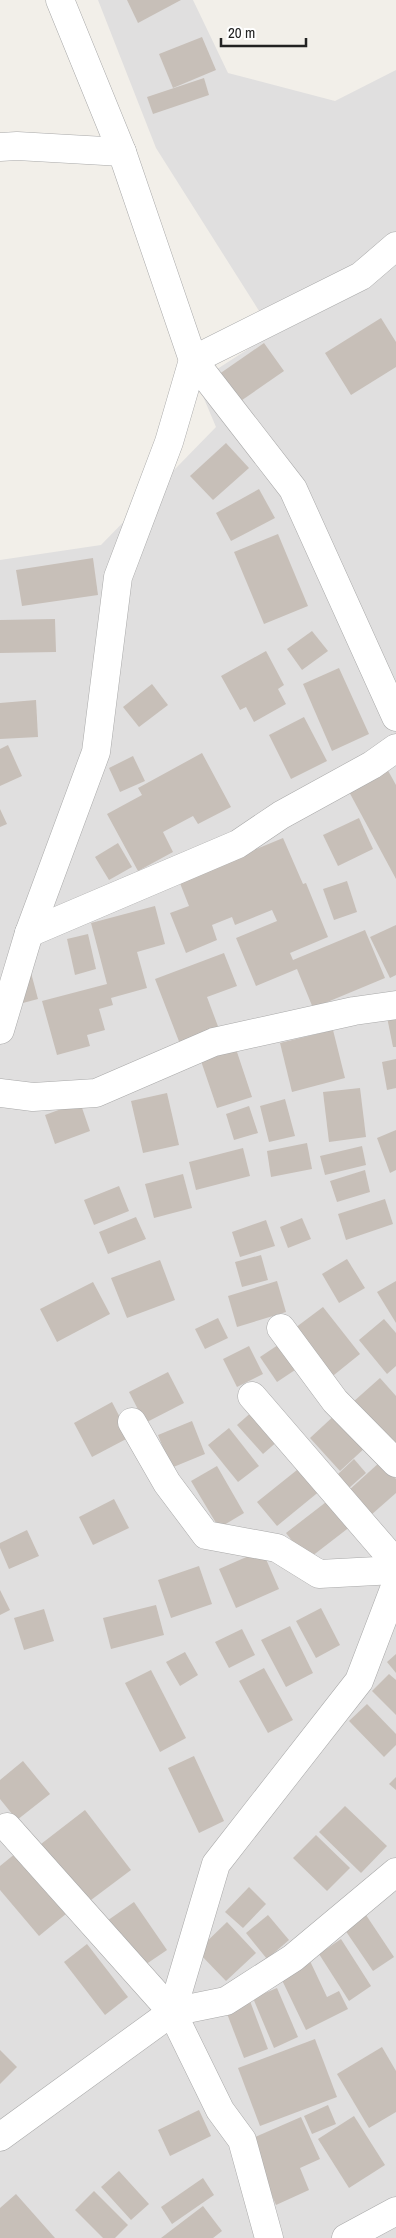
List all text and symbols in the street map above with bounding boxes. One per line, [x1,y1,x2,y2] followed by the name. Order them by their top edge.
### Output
[221,15,306,47] scale bar
[228,22,255,43] text: 20 m

